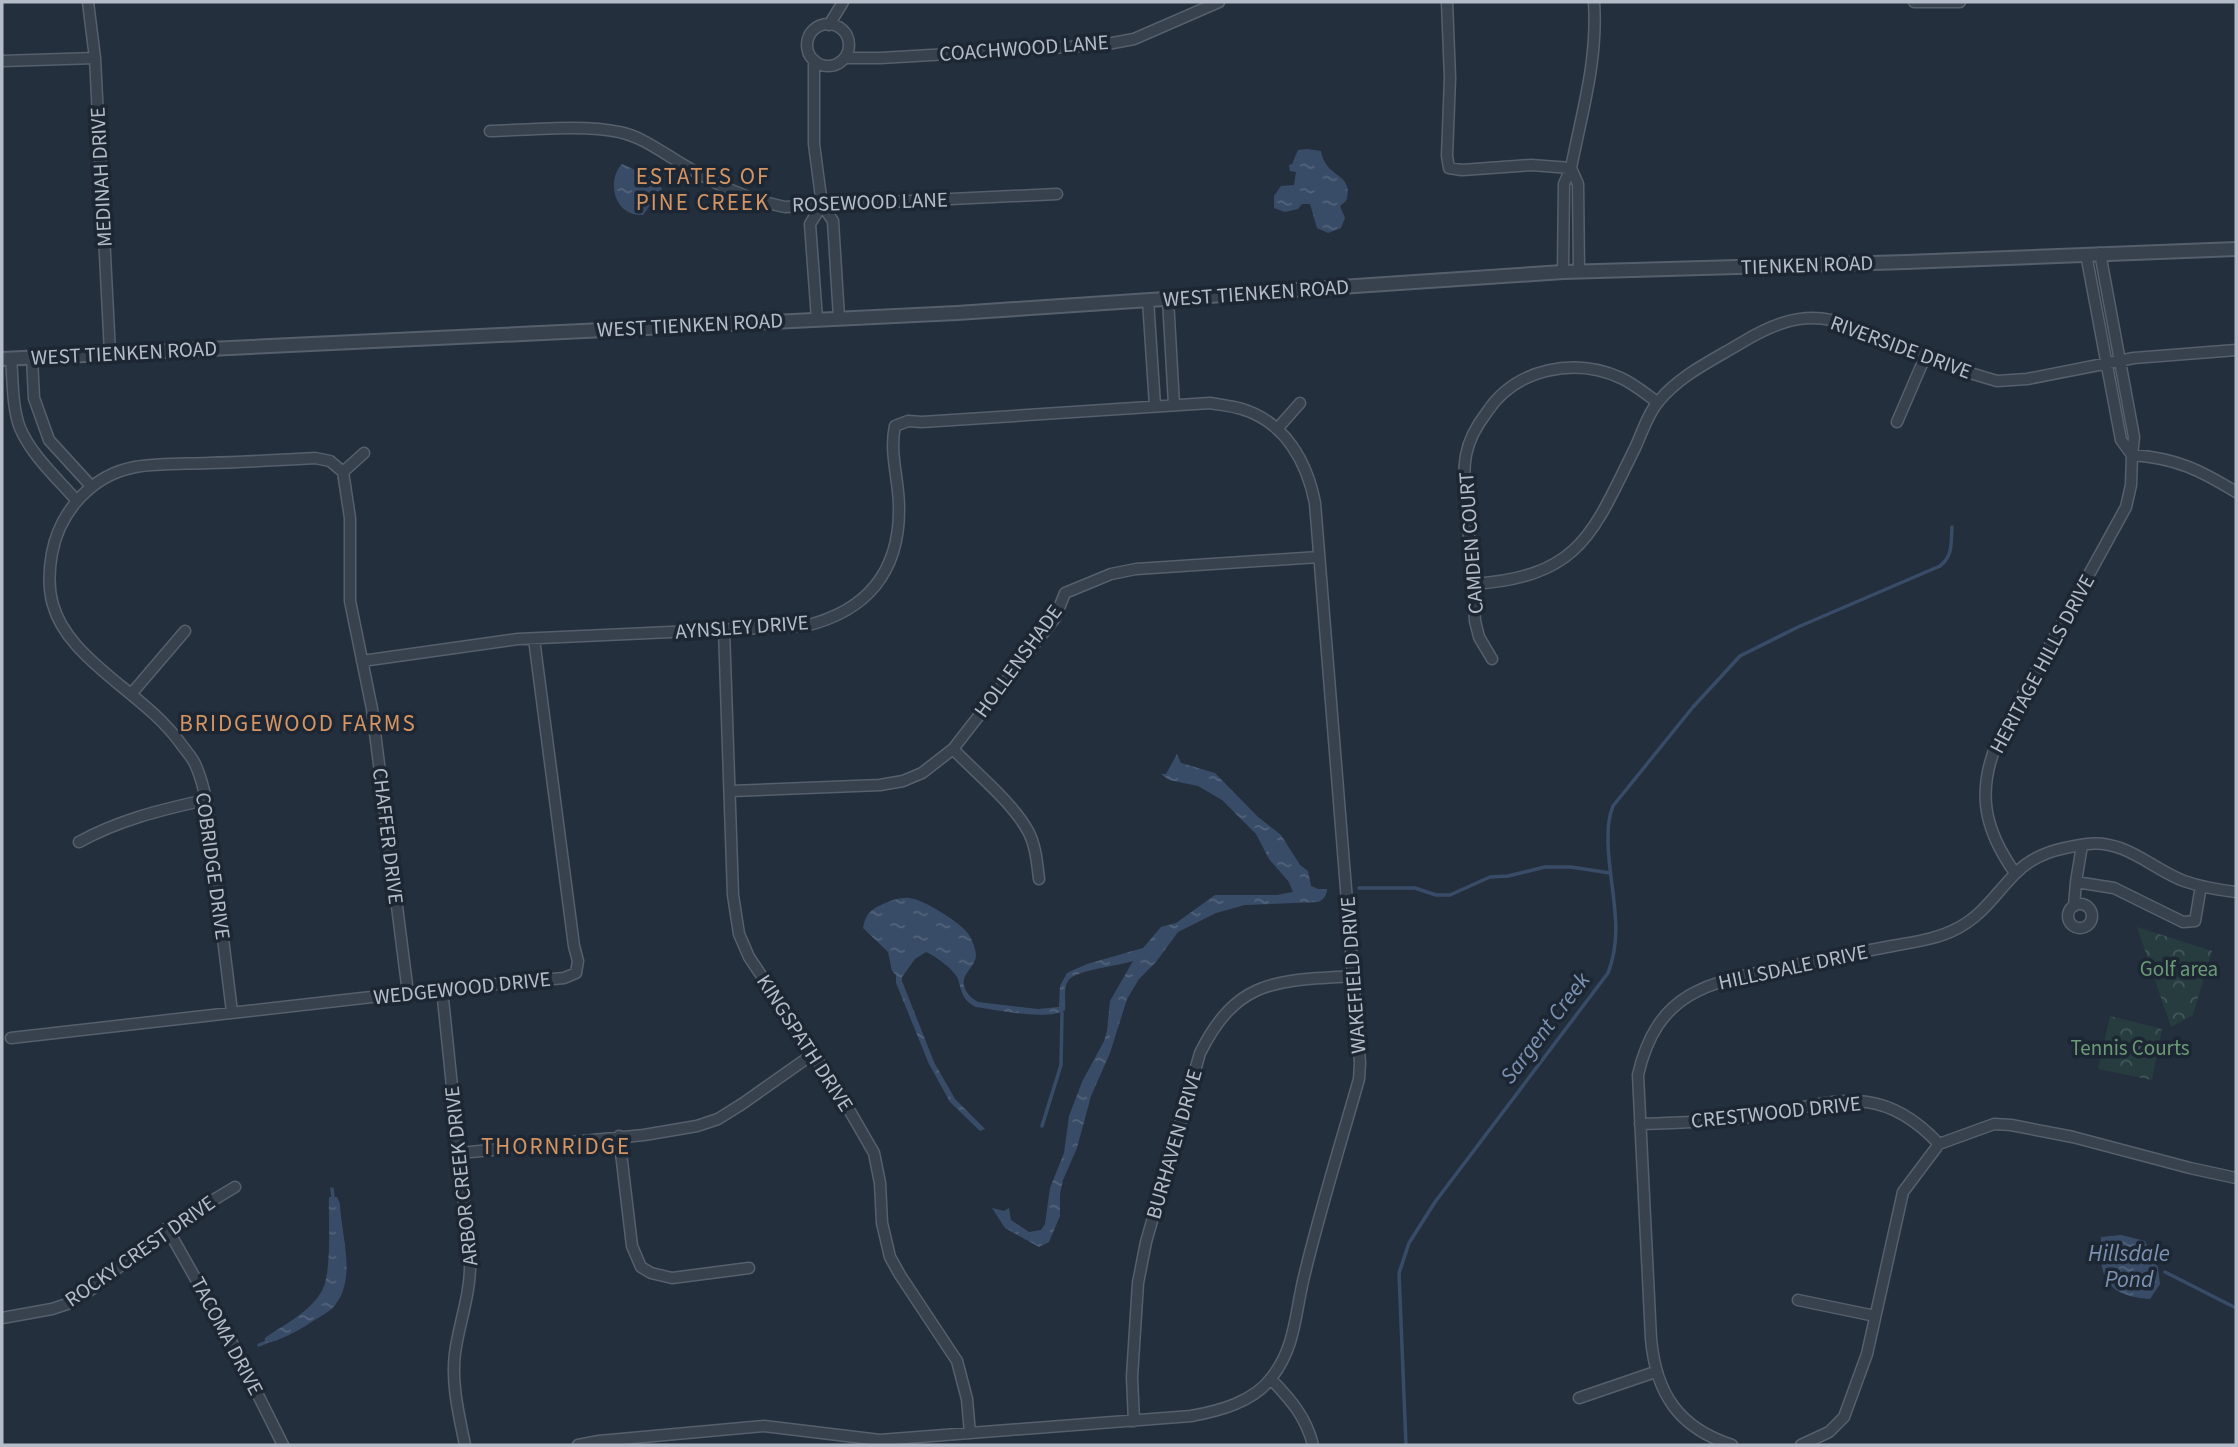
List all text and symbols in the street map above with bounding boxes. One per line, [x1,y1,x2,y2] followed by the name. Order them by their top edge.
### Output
[938,27,1110,69] street label: COACHWOOD LANE
[82,106,120,248] street label: MEDINAH DRIVE
[636,160,770,219] district label: ESTATES OF PINE CREEK
[792,184,948,220] street label: ROSEWOOD LANE
[1740,248,1874,282] street label: TIENKEN ROAD
[1162,272,1350,314] street label: WEST TIENKEN ROAD
[596,305,784,345] street label: WEST TIENKEN ROAD
[1826,308,1976,386] street label: RIVERSIDE DRIVE
[30,333,218,373] street label: WEST TIENKEN ROAD
[1451,471,1491,615] street label: CAMDEN COURT
[1982,569,2102,759] street label: HERITAGE HILLS DRIVE
[967,598,1069,724] street label: HOLLENSHADE
[674,607,810,647] street label: AYNSLEY DRIVE
[179,707,417,740] district label: BRIDGEWOOD FARMS
[365,766,411,906] street label: CHAFFER DRIVE
[188,790,238,942] street label: COBRIDGE DRIVE
[1333,895,1373,1055] street label: WAKEFIELD DRIVE
[1715,937,1871,997] street label: HILLSDALE DRIVE
[2140,954,2218,984] park label: Golf area
[372,964,552,1012] street label: WEDGEWOOD DRIVE
[1492,964,1599,1091] water label: Sargent Creek
[749,969,861,1117] street label: KINGSPATH DRIVE
[2070,1033,2190,1063] park label: Tennis Courts
[1138,1066,1210,1222] street label: BURHAVEN DRIVE
[437,1085,485,1267] street label: ARBOR CREEK DRIVE
[1690,1088,1862,1136] street label: CRESTWOOD DRIVE
[481,1130,631,1163] district label: THORNRIDGE
[59,1188,221,1314] street label: ROCKY CREST DRIVE
[2088,1237,2170,1296] water label: Hillsdale Pond
[183,1272,271,1400] street label: TACOMA DRIVE

